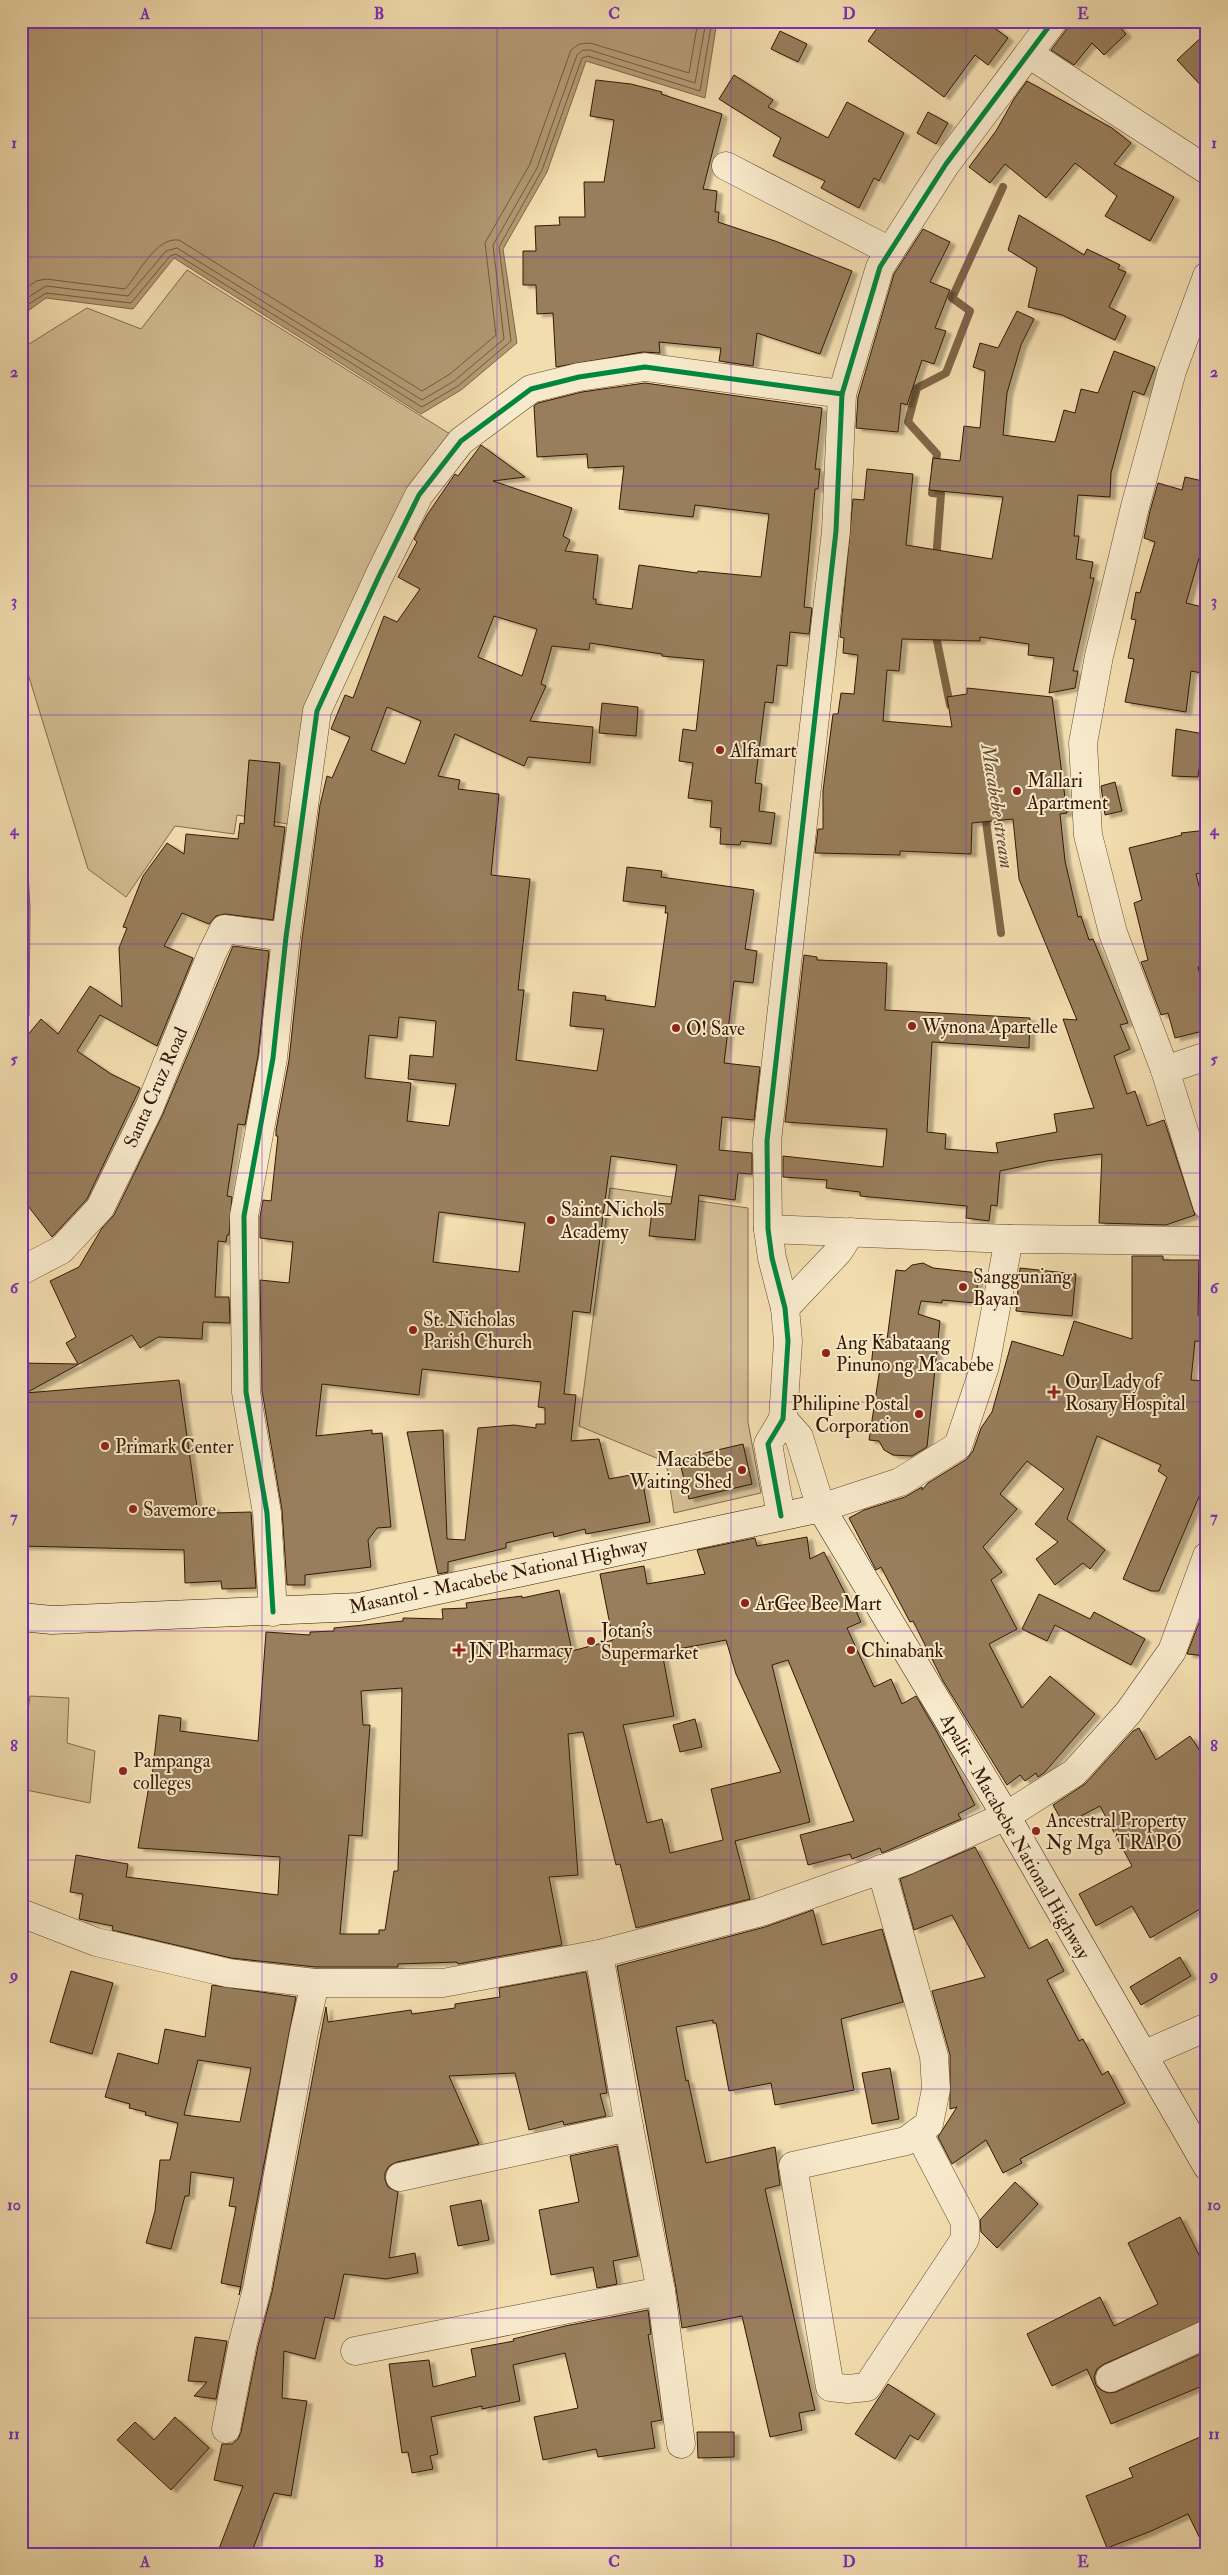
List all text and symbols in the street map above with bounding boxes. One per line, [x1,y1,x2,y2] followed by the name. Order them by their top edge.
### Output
[139,4,151,24] text: A
[374,4,384,24] text: B
[608,4,620,24] text: C
[842,4,856,24] text: D
[1077,4,1089,24] text: E
[11,133,17,153] text: 1
[1211,133,1217,153] text: 1
[10,362,18,382] text: 2
[1210,362,1218,382] text: 2
[11,591,17,611] text: 3
[1211,591,1217,611] text: 3
[729,739,797,763] place label: Alfamart
[975,741,1020,870] water label: Macabebe stream
[714,744,726,756] marker: Alfamart
[1026,769,1108,816] place label: Mallari Apartment
[1011,785,1023,797] marker: Mallari Apartment
[9,820,20,840] text: 4
[1209,820,1220,840] text: 4
[921,1015,1058,1040] place label: Wynona Apartelle
[686,1017,745,1041] place label: O! Save
[906,1020,918,1032] marker: Wynona Apartelle
[670,1022,682,1034] marker: O! Save
[119,1023,193,1151] street label: Santa Cruz Road
[10,1049,18,1069] text: 5
[1210,1049,1218,1069] text: 5
[560,1198,664,1244] place label: Saint Nichols Academy
[545,1214,557,1226] marker: Saint Nichols Academy
[973,1265,1072,1311] place label: Sangguniang Bayan
[10,1278,20,1298] text: 6
[1210,1278,1220,1298] text: 6
[957,1281,969,1293] marker: Sangguniang Bayan
[423,1308,532,1354] place label: St. Nicholas Parish Church
[407,1324,419,1336] marker: St. Nicholas Parish Church
[835,1331,994,1377] place label: Ang Kabataang Pinuno ng Macabebe
[820,1347,832,1359] marker: Ang Kabataang Pinuno ng Macabebe
[1065,1370,1186,1417] place label: Our Lady of Rosary Hospital
[1047,1385,1061,1399] marker: Our Lady of Rosary Hospital
[792,1392,909,1439] place label: Philipine Postal Corporation
[913,1408,925,1420] marker: Philipine Postal Corporation
[115,1435,233,1459] place label: Primark Center
[99,1440,111,1452] marker: Primark Center
[628,1448,733,1494] place label: Macabebe Waiting Shed
[736,1464,748,1476] marker: Macabebe Waiting Shed
[143,1498,216,1522] place label: Savemore
[127,1503,139,1515] marker: Savemore
[10,1507,18,1527] text: 7
[1210,1507,1218,1527] text: 7
[347,1532,650,1619] street label: Masantol - Macabebe National Highway
[754,1592,882,1616] place label: ArGee Bee Mart
[739,1597,751,1609] marker: ArGee Bee Mart
[600,1619,698,1666] place label: Jotan's Supermarket
[585,1635,597,1647] marker: Jotan's Supermarket
[468,1639,573,1663] place label: JN Pharmacy
[861,1639,944,1663] place label: Chinabank
[453,1644,465,1656] marker: JN Pharmacy
[845,1644,857,1656] marker: Chinabank
[933,1708,1096,1965] street label: Apalit - Macabebe National Highway
[10,1736,18,1756] text: 8
[1210,1736,1218,1756] text: 8
[133,1749,211,1795] place label: Pampanga colleges
[117,1765,129,1777] marker: Pampanga colleges
[1045,1809,1187,1855] place label: Ancestral Property Ng Mga TRAPO
[1030,1825,1042,1837] marker: Ancestral Property Ng Mga TRAPO
[8,1965,18,1985] text: 9
[1208,1965,1218,1985] text: 9
[7,2195,21,2215] text: 10
[1207,2195,1221,2215] text: 10
[8,2424,20,2444] text: 11
[1208,2424,1220,2444] text: 11
[139,2552,151,2572] text: A
[374,2552,384,2572] text: B
[608,2552,620,2572] text: C
[842,2552,856,2572] text: D
[1077,2552,1089,2572] text: E

